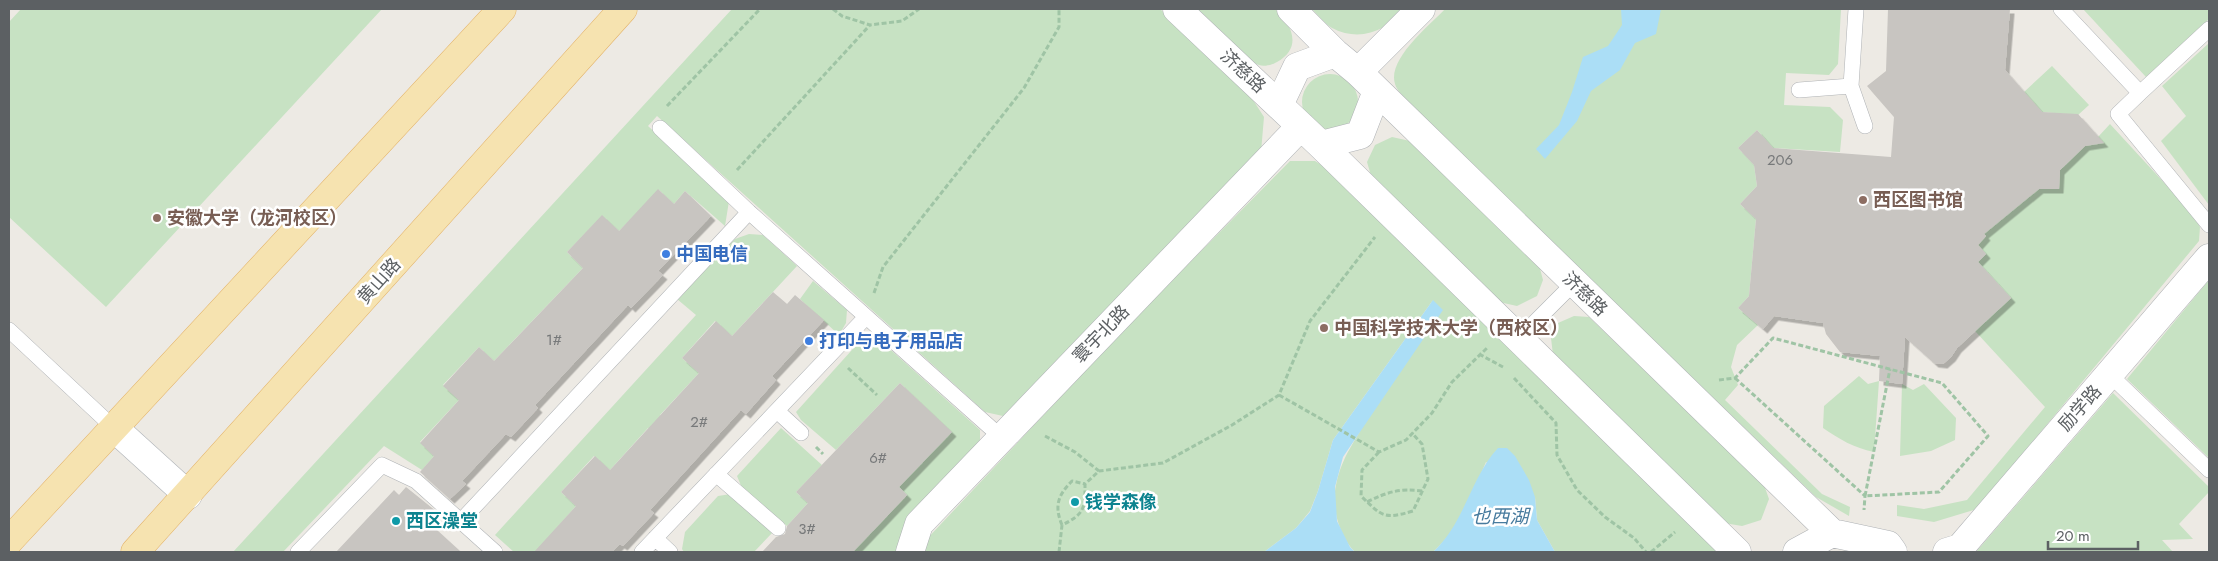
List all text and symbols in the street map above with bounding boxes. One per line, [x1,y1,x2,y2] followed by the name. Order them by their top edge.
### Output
[1214,43,1272,99] street label: 济慈路
[1767,149,1793,171] house number: 206
[1873,187,1963,213] place label: 西区图书馆
[1857,194,1869,206] marker: 西区图书馆
[167,205,347,231] place label: 安徽大学（龙河校区）
[151,212,163,224] marker: 安徽大学（龙河校区）
[676,241,748,267] place label: 中国电信
[660,248,672,260] marker: 中国电信
[351,252,407,310] street label: 黄山路
[1557,266,1613,322] street label: 济慈路
[1067,299,1135,369] street label: 寰宇北路
[1334,315,1568,341] place label: 中国科学技术大学（西校区）
[1318,322,1330,334] marker: 中国科学技术大学（西校区）
[819,328,963,354] place label: 打印与电子用品店
[546,329,562,351] house number: 1#
[803,335,815,347] marker: 打印与电子用品店
[2052,379,2108,437] street label: 励学路
[690,411,708,433] house number: 2#
[869,447,887,469] house number: 6#
[1085,489,1157,515] place label: 钱学森像
[1069,496,1081,508] marker: 钱学森像
[1471,503,1531,530] water label: 也西湖
[406,508,478,534] place label: 西区澡堂
[390,515,402,527] marker: 西区澡堂
[798,518,816,540] house number: 3#
[2048,518,2138,550] scale bar
[2056,525,2090,547] text: 20 m

